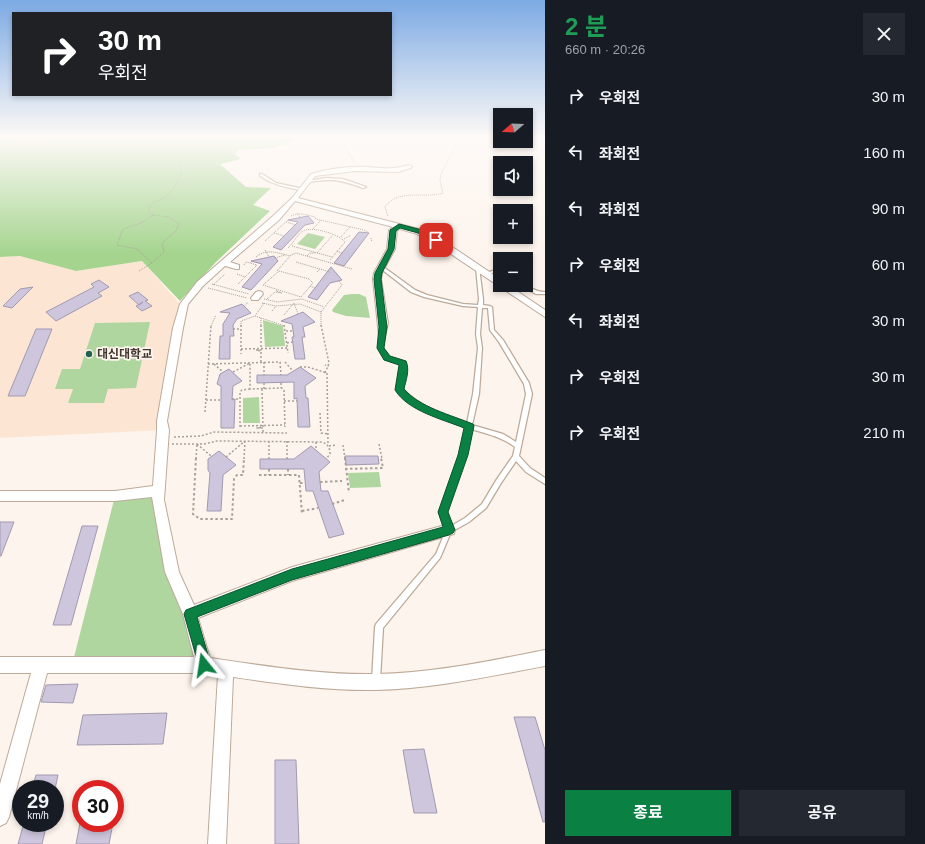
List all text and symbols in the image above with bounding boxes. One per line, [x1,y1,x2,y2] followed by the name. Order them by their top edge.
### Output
[565,13,607,40] text: 2 분
[863,13,905,55] button: close
[98,25,162,56] text: 30 m
[32,28,84,80] icon: right
[565,42,645,57] text: 660 m · 20:26
[98,63,148,83] text: 우회전
[565,85,587,107] icon: right
[872,88,905,105] text: 30 m
[599,89,640,106] text: 우회전
[493,108,533,148] north arrow
[493,108,533,292] map controls
[565,141,587,163] icon: left
[863,144,905,161] text: 160 m
[599,145,640,162] text: 좌회전
[493,156,533,196] button: sound
[565,197,587,219] icon: left
[872,200,905,217] text: 90 m
[599,201,640,218] text: 좌회전
[493,204,533,244] button: +
[419,223,453,257] pin
[425,229,447,251] icon: arrive
[493,252,533,292] button: −
[565,253,587,275] icon: right
[872,256,905,273] text: 60 m
[599,257,640,274] text: 우회전
[565,309,587,331] icon: left
[872,312,905,329] text: 30 m
[599,313,640,330] text: 좌회전
[97,347,152,361] place label: 대신대학교
[84,349,94,359] marker: 대신대학교
[565,365,587,387] icon: right
[872,368,905,385] text: 30 m
[599,369,640,386] text: 우회전
[565,421,587,443] icon: right
[863,424,905,441] text: 210 m
[599,425,640,442] text: 우회전
[183,644,225,686] position arrow
[72,780,124,832] speed limit sign: 30
[27,790,49,812] text: 29
[565,790,731,836] button: 종료
[739,790,905,836] button: 공유
[27,810,49,821] text: km/h

